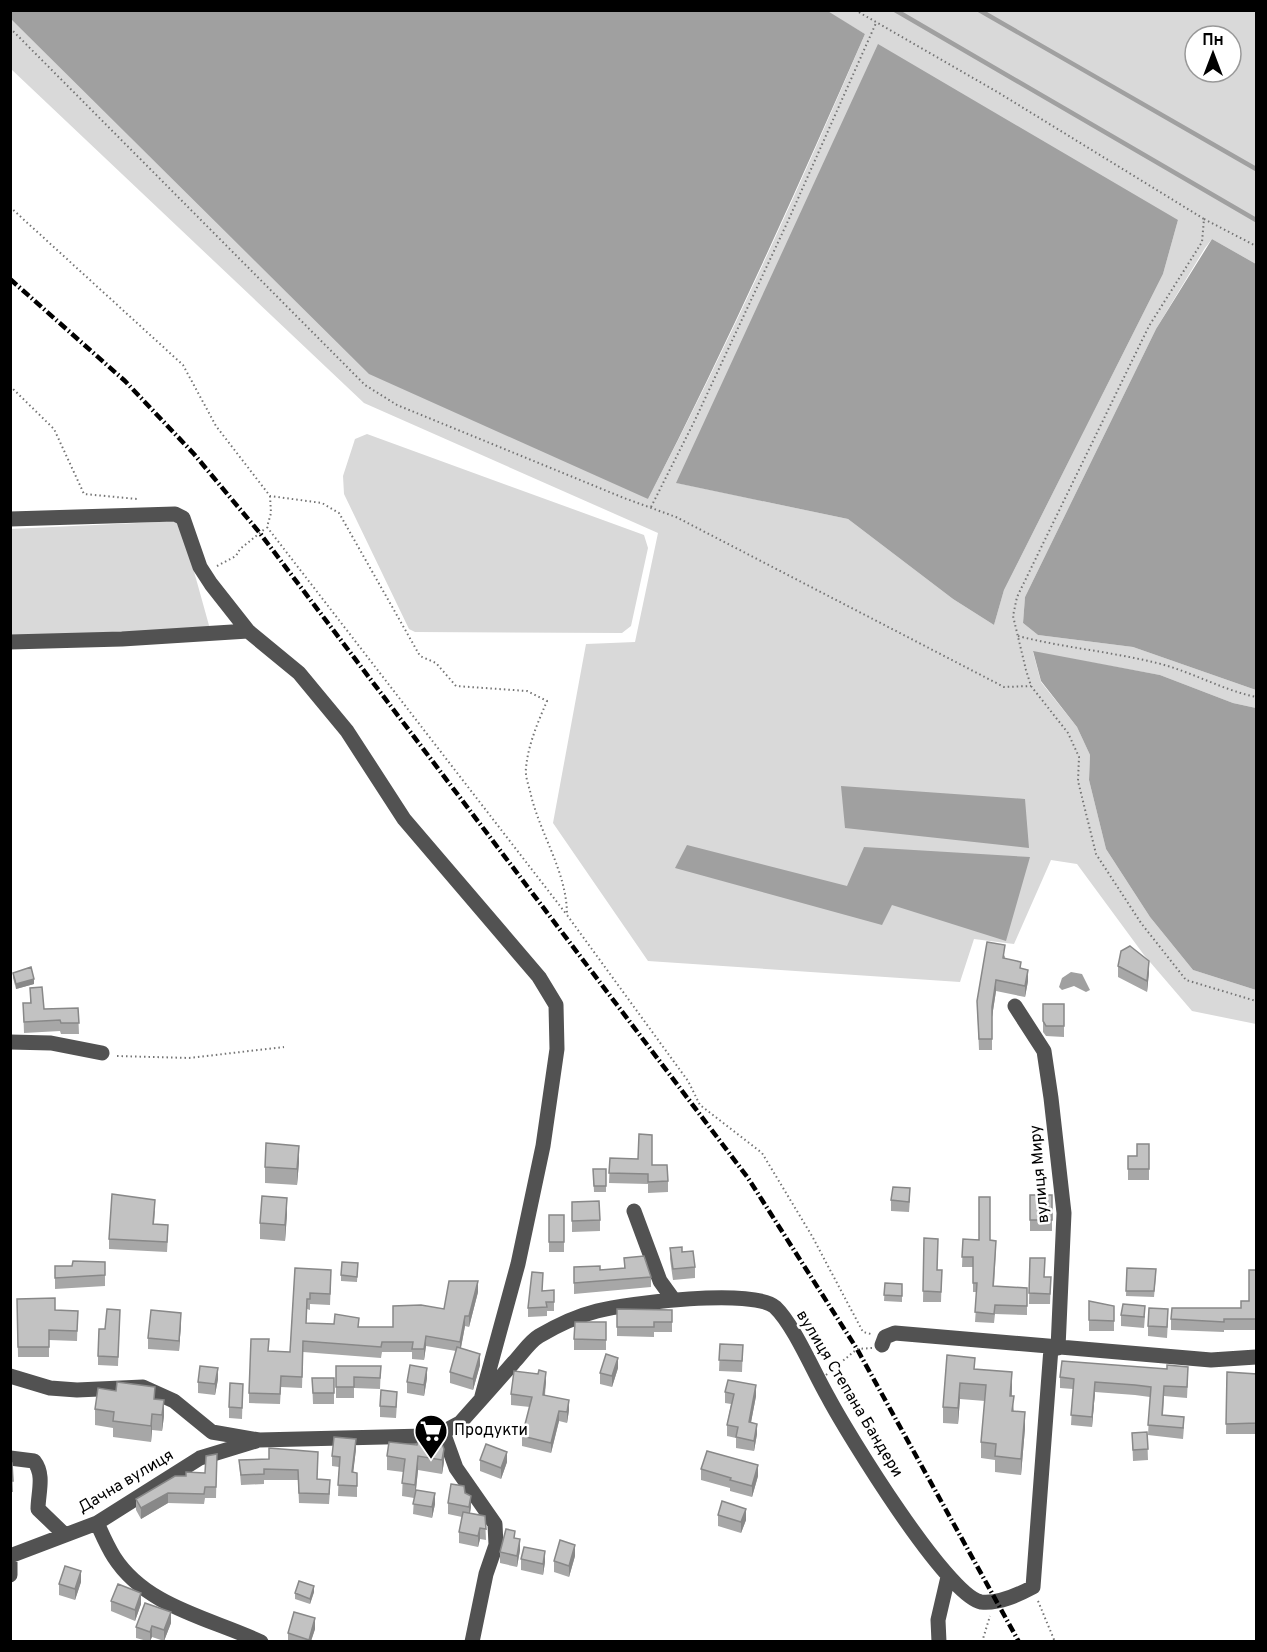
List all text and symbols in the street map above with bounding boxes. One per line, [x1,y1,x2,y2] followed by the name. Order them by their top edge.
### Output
[1183,24,1243,84] north arrow
[1202,31,1224,51] text: Пн
[1026,1124,1054,1224] street label: вулиця Миру
[791,1307,907,1481] street label: вулиця Степана Бандери
[413,1413,449,1460] supermarket icon: Продукти
[454,1421,528,1441] place label: Продукти
[74,1446,178,1518] street label: Дачна вулиця

